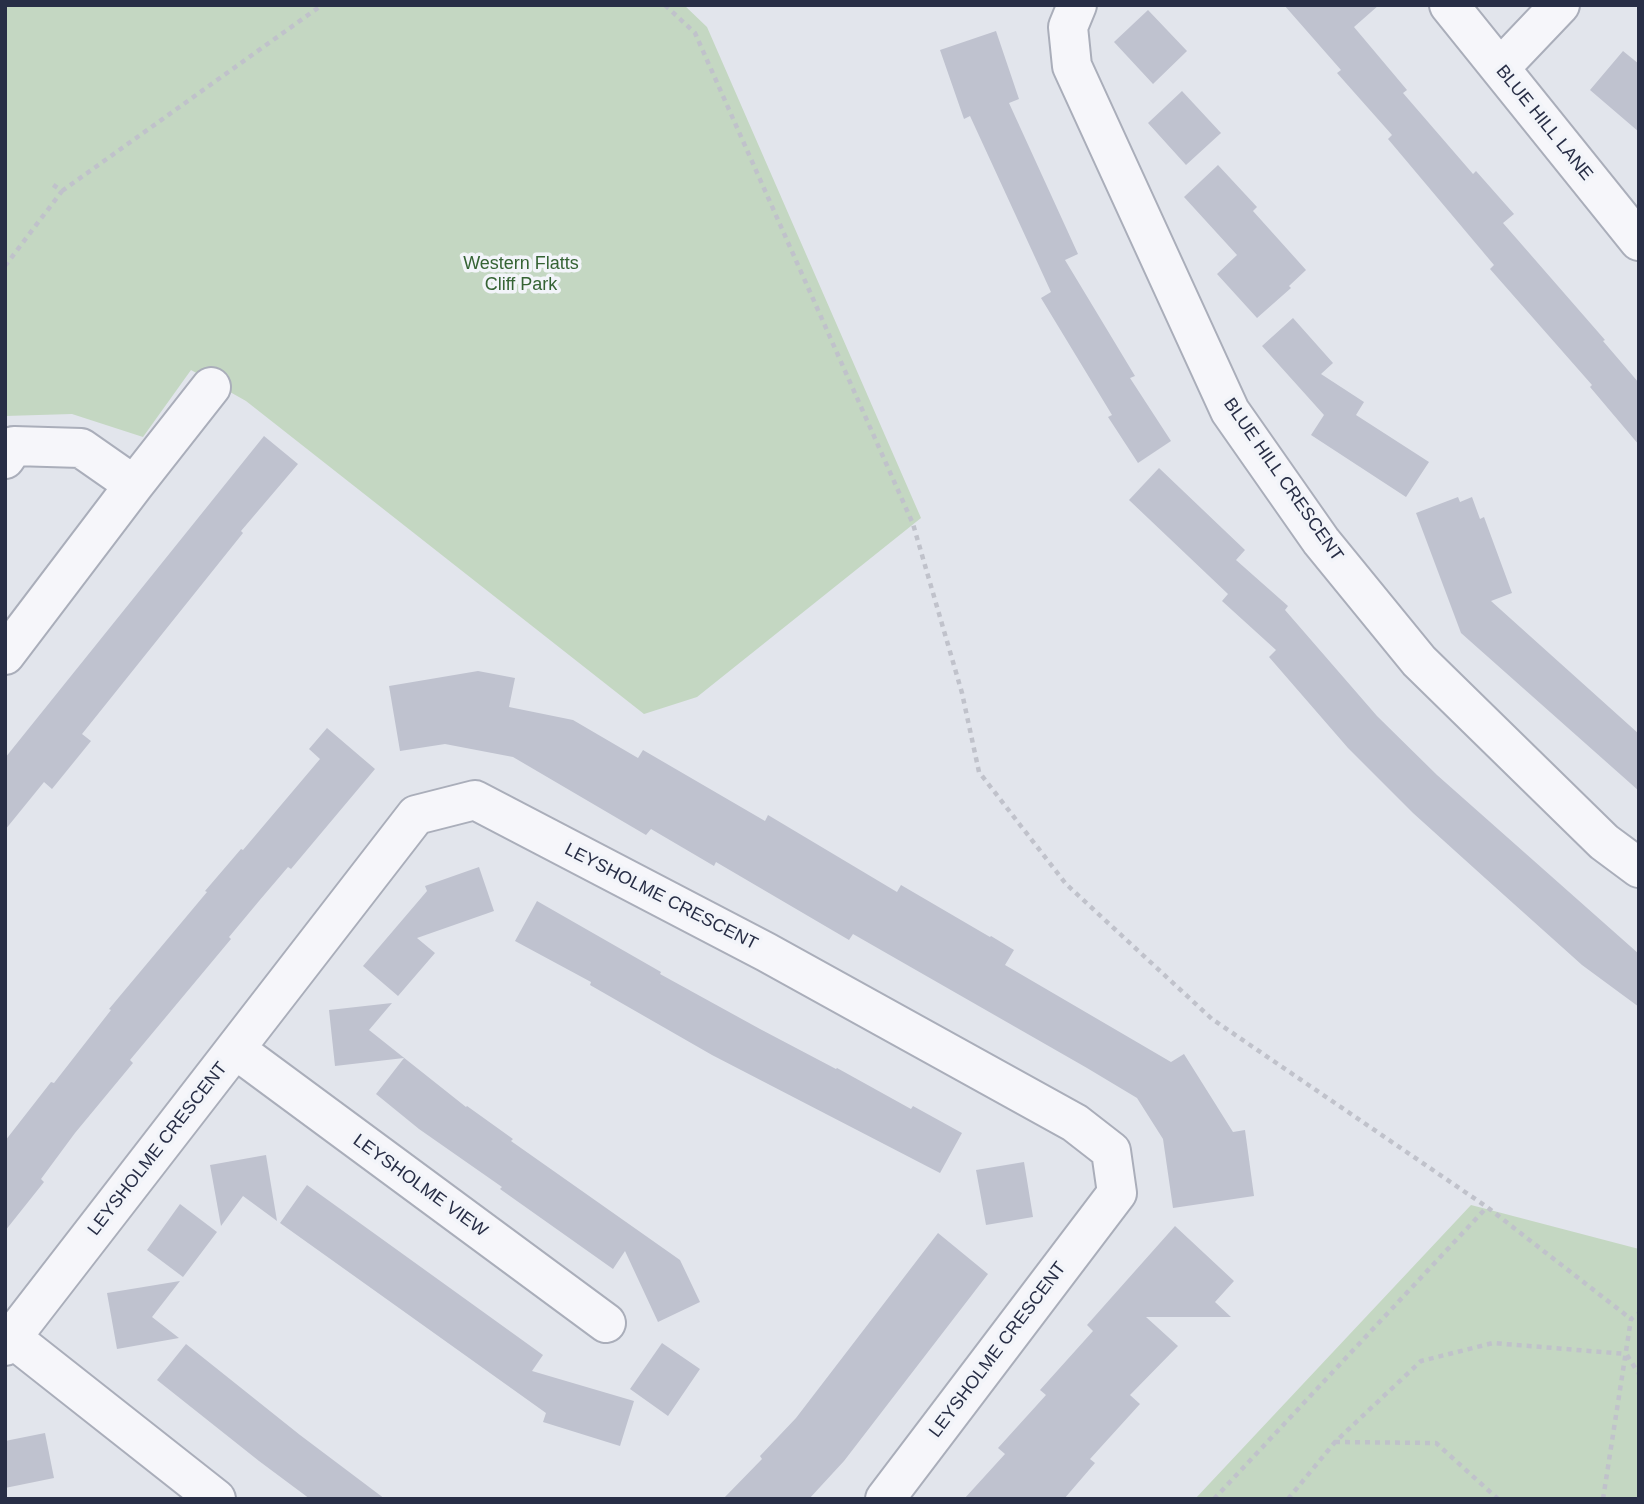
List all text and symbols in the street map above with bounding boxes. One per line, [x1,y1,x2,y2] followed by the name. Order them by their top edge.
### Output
[1491,61,1597,185] street label: BLUE HILL LANE
[463,253,579,296] park label: Western Flatts Cliff Park
[1219,394,1347,566] street label: BLUE HILL CRESCENT
[561,839,761,955] street label: LEYSHOLME CRESCENT
[84,1058,232,1240] street label: LEYSHOLME CRESCENT
[349,1130,491,1242] street label: LEYSHOLME VIEW
[925,1258,1071,1442] street label: LEYSHOLME CRESCENT

